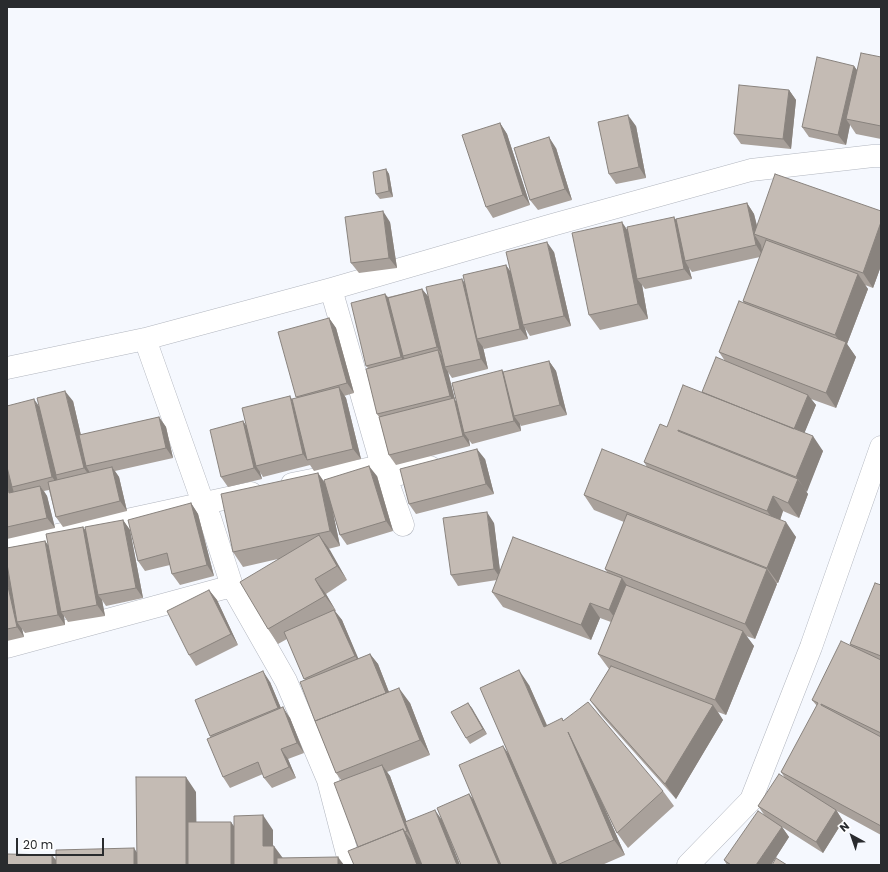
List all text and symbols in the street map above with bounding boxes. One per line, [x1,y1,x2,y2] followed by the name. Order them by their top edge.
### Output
[832,816,872,856] north arrow
[836,818,853,836] text: N
[18,830,106,856] scale bar
[23,836,53,853] text: 20 m

